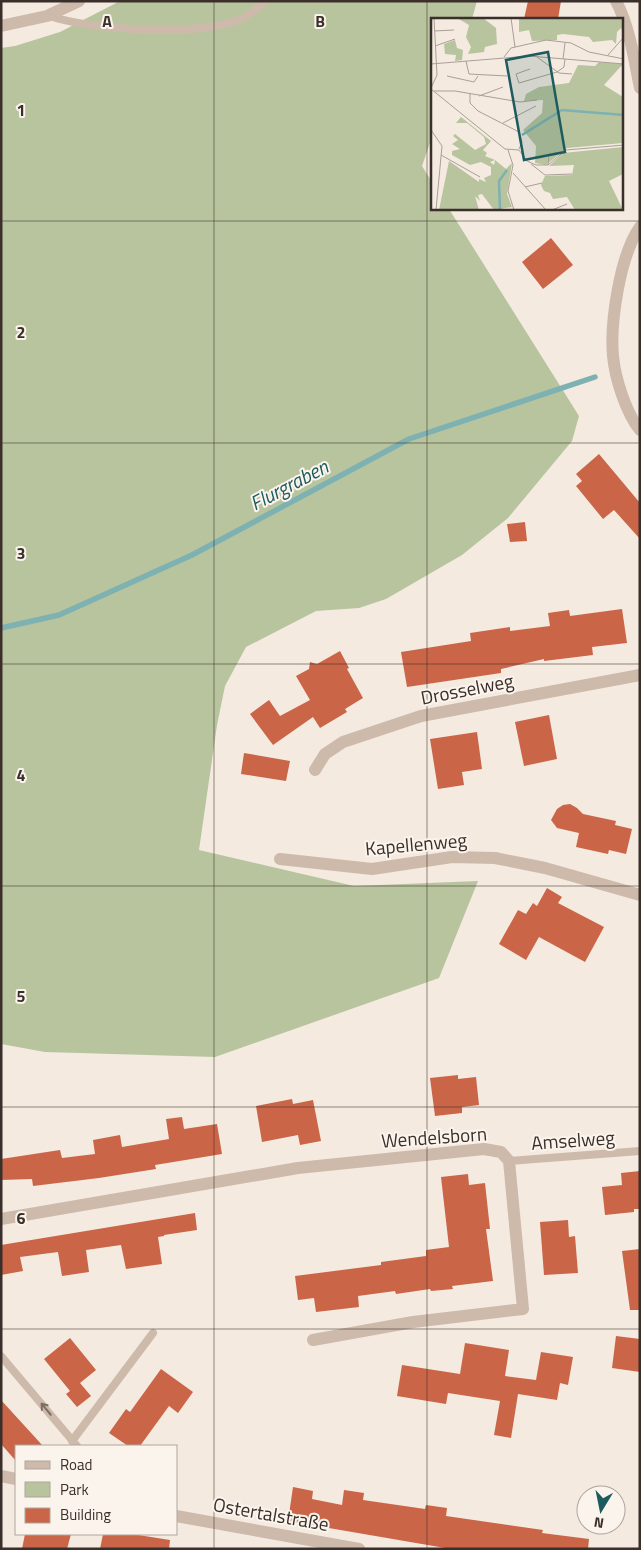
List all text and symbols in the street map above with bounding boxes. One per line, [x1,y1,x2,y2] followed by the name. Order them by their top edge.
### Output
[102,9,112,33] text: A
[315,9,325,33] text: B
[431,18,624,210] inset map
[17,98,25,122] text: 1
[17,320,25,344] text: 2
[244,450,334,518] water label: Flurgraben
[17,541,25,565] text: 3
[418,665,516,712] street label: Drosselweg
[17,763,26,787] text: 4
[364,825,468,862] street label: Kapellenweg
[17,984,26,1008] text: 5
[380,1118,488,1155] street label: Wendelsborn
[530,1122,616,1157] street label: Amselweg
[17,1206,26,1230] text: 6
[40,1403,51,1416] one-way arrow
[15,1445,178,1535] legend
[60,1453,92,1476] text: Road
[60,1478,89,1501] text: Park
[576,1485,626,1535] north arrow
[211,1489,331,1538] street label: Ostertalstraße
[60,1503,111,1526] text: Building
[592,1512,605,1534] text: N

